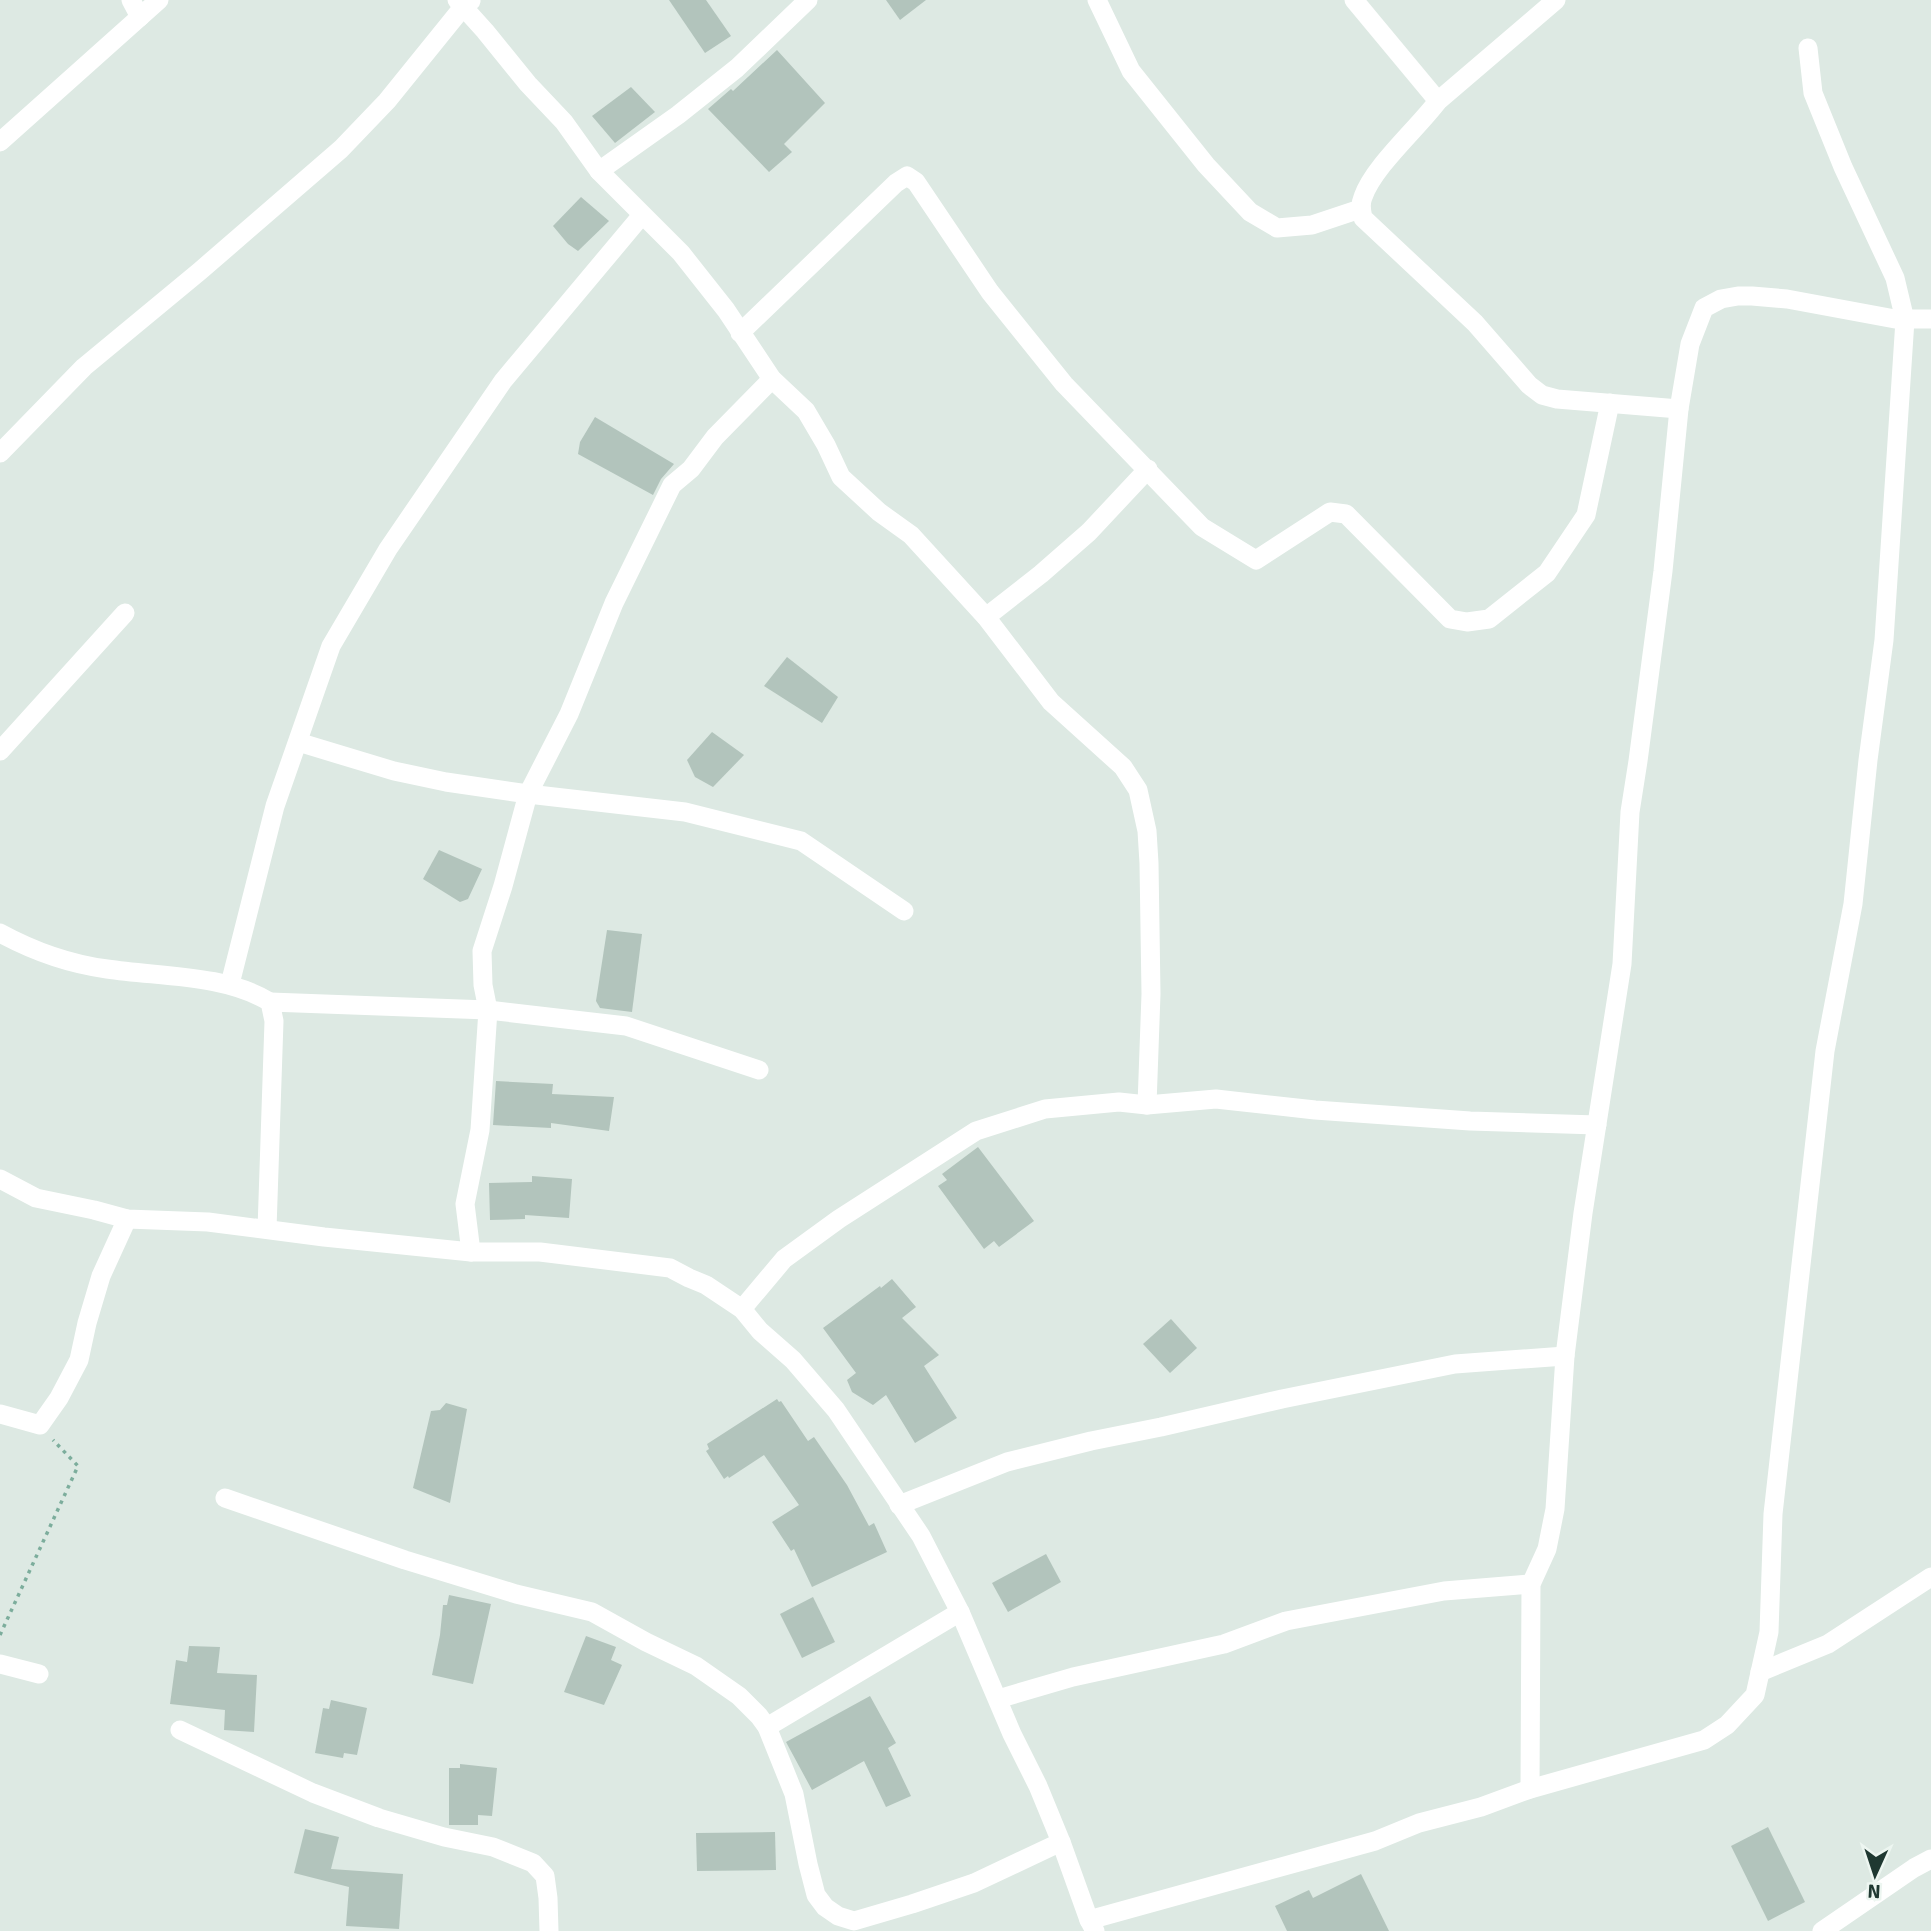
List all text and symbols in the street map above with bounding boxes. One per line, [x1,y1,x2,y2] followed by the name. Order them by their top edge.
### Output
[1840,1840,1910,1910] north arrow
[1867,1879,1881,1903] text: N

